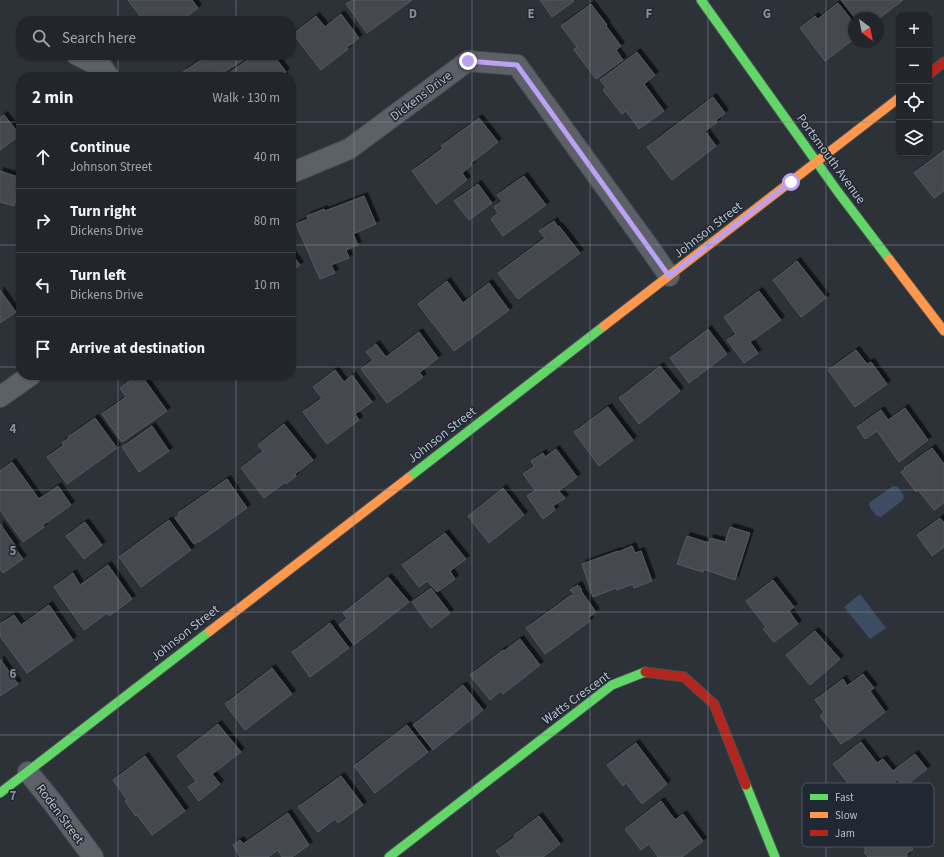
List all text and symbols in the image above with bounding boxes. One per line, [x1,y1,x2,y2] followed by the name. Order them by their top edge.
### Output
[409,5,417,23] text: D
[527,5,535,23] text: E
[646,5,653,23] text: F
[763,5,771,23] text: G
[848,12,884,48] north arrow
[896,12,932,156] map controls
[896,12,932,48] button: +
[16,16,296,60] search box
[30,27,52,49] icon: search
[62,28,136,49] text: Search here
[896,48,932,84] button: −
[459,52,477,70] route end
[386,67,456,125] street label: Dickens Drive
[896,84,932,120] button: locate
[32,86,73,110] text: 2 min
[212,89,280,107] text: Walk · 130 m
[792,110,870,208] street label: Portsmouth Avenue
[896,120,932,156] button: layers
[70,137,130,158] text: Continue
[32,146,54,168] icon: ahead
[254,148,280,166] text: 40 m
[70,158,152,176] text: Johnson Street
[782,173,800,191] route start
[670,197,746,262] street label: Johnson Street
[70,201,136,222] text: Turn right
[32,210,54,232] icon: right
[254,212,280,230] text: 80 m
[70,222,143,240] text: Dickens Drive
[70,265,126,286] text: Turn left
[32,274,54,296] icon: left
[254,276,280,294] text: 10 m
[70,286,143,304] text: Dickens Drive
[32,338,54,360] icon: arrive
[70,338,205,359] text: Arrive at destination
[404,402,480,467] street label: Johnson Street
[10,420,17,438] text: 4
[10,542,17,560] text: 5
[147,600,223,665] street label: Johnson Street
[10,665,17,683] text: 6
[538,667,614,729] street label: Watts Crescent
[32,781,89,848] street label: Roden Street
[802,783,934,847] legend
[10,787,17,805] text: 7
[835,790,854,805] text: Fast
[835,808,858,823] text: Slow
[835,826,855,841] text: Jam

